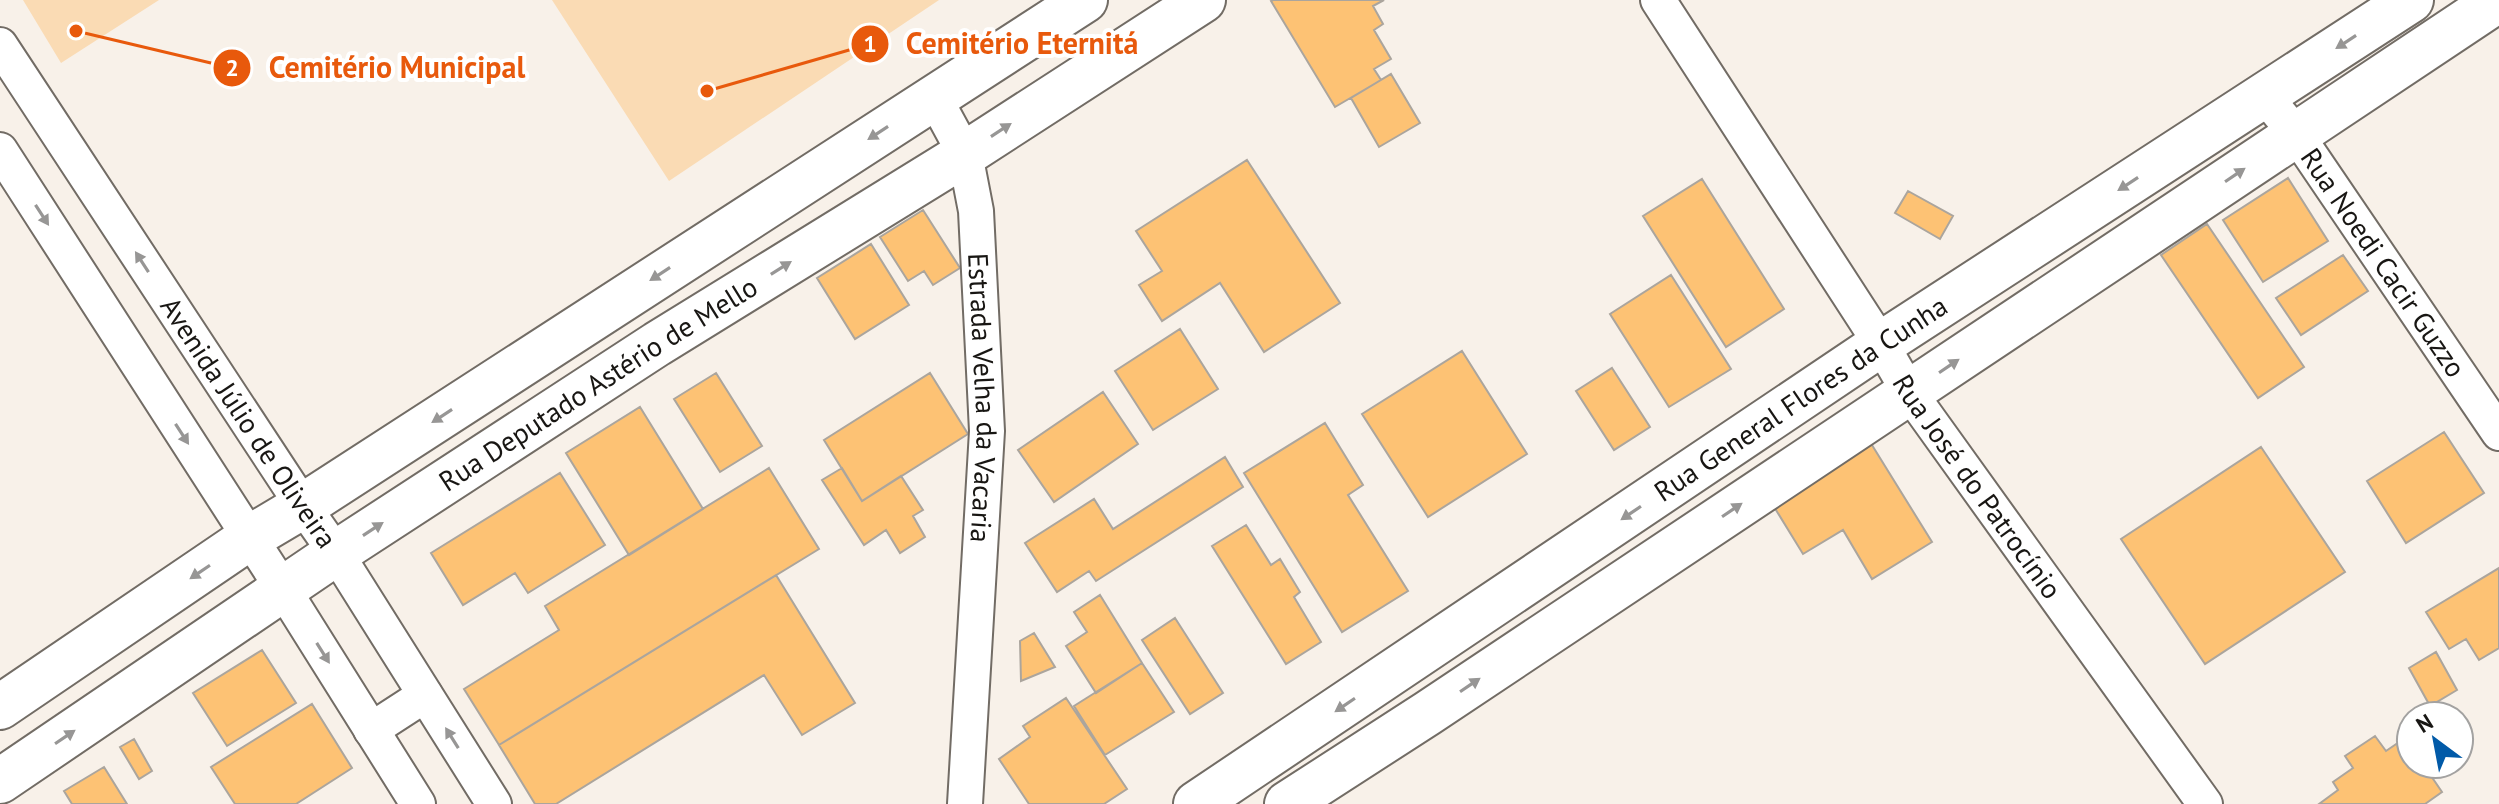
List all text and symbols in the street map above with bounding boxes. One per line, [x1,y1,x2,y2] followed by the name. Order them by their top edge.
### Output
[850,17,1154,71] callout: Cemitério Eternitá
[906,23,1138,62] text: Cemitério Eternitá
[863,28,877,59] text: 1
[2335,35,2356,50] one-way arrow
[212,41,541,95] callout: Cemitério Municipal
[269,47,525,86] text: Cemitério Municipal
[225,52,239,83] text: 2
[991,123,1012,138] one-way arrow
[868,126,889,141] one-way arrow
[2293,141,2475,384] street label: Rua Noedi Cacir Guzzo
[2224,168,2245,183] one-way arrow
[2117,176,2138,191] one-way arrow
[35,205,50,226] one-way arrow
[136,251,150,273] one-way arrow
[960,252,1006,544] street label: Estrada Velha da Vacaria
[770,260,791,275] one-way arrow
[649,267,671,281] one-way arrow
[431,268,764,499] street label: Rua Deputado Astério de Mello
[1646,287,1954,509] street label: Rua General Flores da Cunha
[153,290,346,555] street label: Avenida Júlio de Oliveira
[1938,358,1959,373] one-way arrow
[1885,367,2071,606] street label: Rua José do Patrocínio
[431,408,453,423] one-way arrow
[175,424,190,445] one-way arrow
[1722,503,1743,518] one-way arrow
[1620,505,1641,520] one-way arrow
[362,522,384,537] one-way arrow
[189,564,210,579] one-way arrow
[316,642,330,664] one-way arrow
[1459,678,1480,693] one-way arrow
[1334,697,1356,712] one-way arrow
[2395,700,2475,780] north arrow
[2411,707,2438,739] text: N
[446,727,460,749] one-way arrow
[54,730,75,745] one-way arrow

